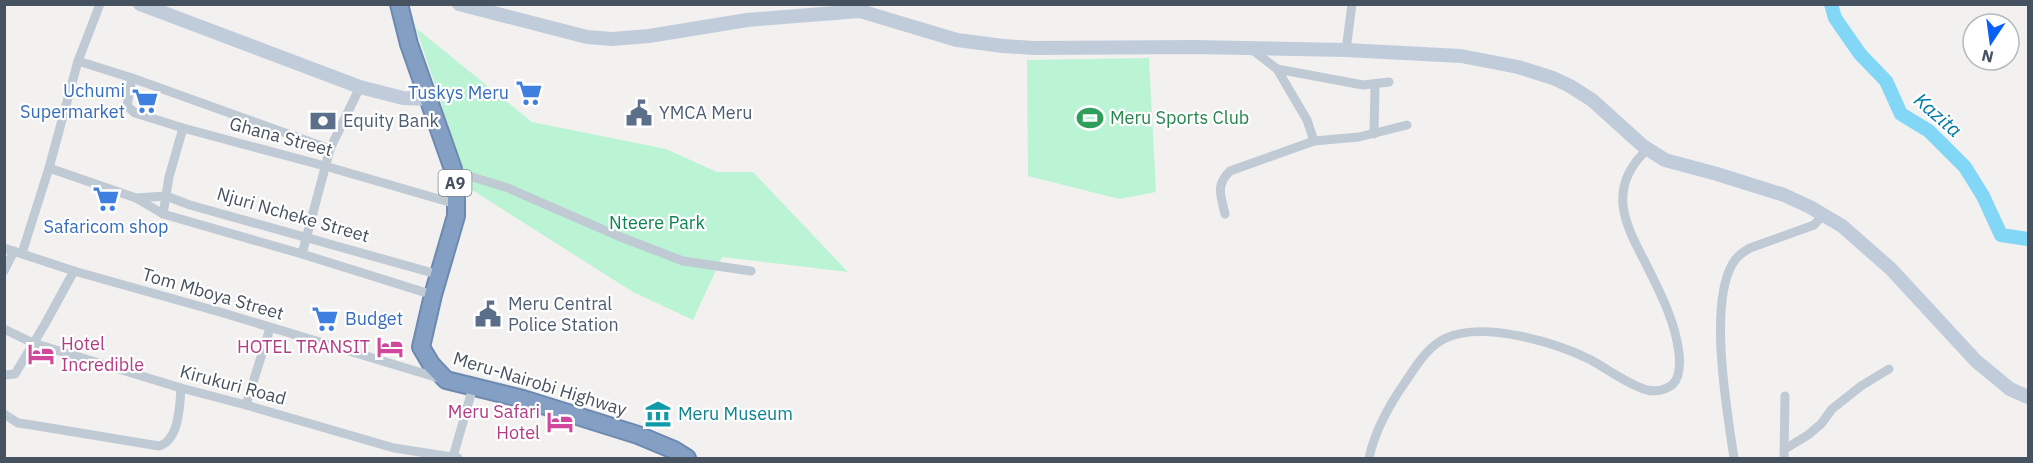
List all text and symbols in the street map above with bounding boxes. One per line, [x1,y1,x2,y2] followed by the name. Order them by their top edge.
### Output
[1961,12,2021,72] north arrow
[1980,46,1996,68] text: N
[514,78,544,108] supermarket icon: Tuskys Meru
[20,79,125,123] place label: Uchumi Supermarket
[408,81,509,104] place label: Tuskys Meru
[130,86,160,116] supermarket icon: Uchumi Supermarket
[1909,86,1968,143] water label: Kazita
[624,98,654,128] public building icon: YMCA Meru
[659,101,753,124] place label: YMCA Meru
[1075,103,1105,133] sports icon: Meru Sports Club
[308,106,338,136] bank icon: Equity Bank
[1110,106,1249,129] place label: Meru Sports Club
[343,109,440,132] place label: Equity Bank
[227,112,335,161] street label: Ghana Street
[438,170,472,196] road number: A9
[214,182,372,247] street label: Njuri Ncheke Street
[91,184,121,214] supermarket icon: Safaricom shop
[609,211,705,234] park label: Nteere Park
[43,215,169,238] place label: Safaricom shop
[140,262,287,325] street label: Tom Mboya Street
[508,292,619,336] place label: Meru Central Police Station
[473,299,503,329] public building icon: Meru Central Police Station
[310,304,340,334] supermarket icon: Budget
[345,307,403,330] place label: Budget
[61,332,144,376] place label: Hotel Incredible
[375,332,405,362] hotel icon: HOTEL TRANSIT
[237,335,370,358] place label: HOTEL TRANSIT
[26,339,56,369] hotel icon: Hotel Incredible
[451,346,630,421] street label: Meru-Nairobi Highway
[178,359,289,410] street label: Kirukuri Road
[643,399,673,429] museum icon: Meru Museum
[448,400,540,444] place label: Meru Safari Hotel
[678,402,793,425] place label: Meru Museum
[545,407,575,437] hotel icon: Meru Safari Hotel

